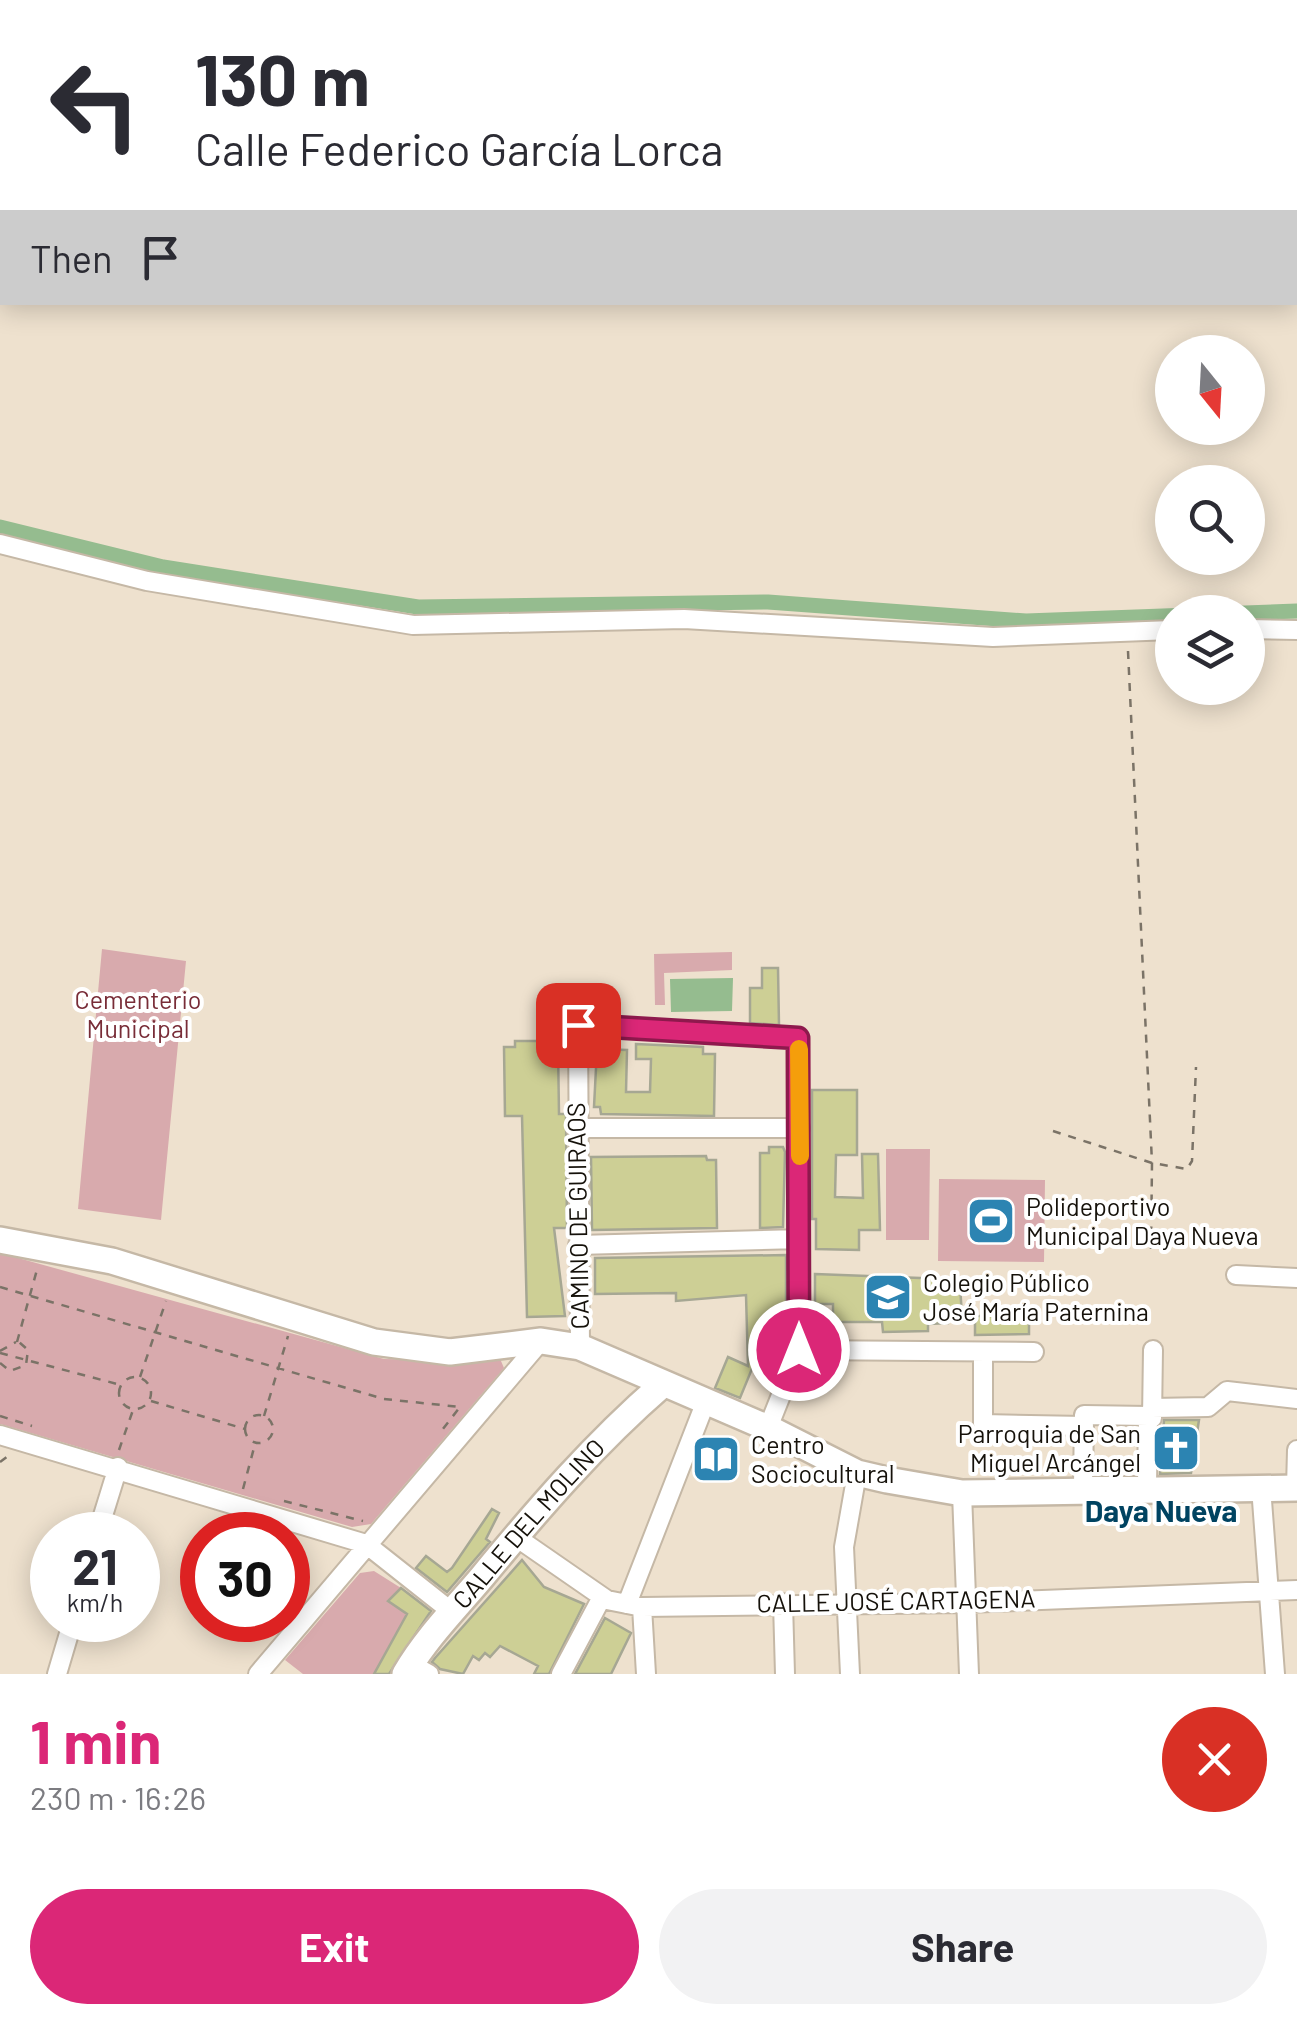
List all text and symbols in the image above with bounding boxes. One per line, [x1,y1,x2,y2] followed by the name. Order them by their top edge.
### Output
[195,36,370,120] text: 130 m
[30,40,160,170] icon: left
[195,121,724,175] text: Calle Federico García Lorca
[133,230,188,285] icon: arrive
[30,235,113,281] text: Then
[1155,335,1265,445] north arrow
[1155,335,1265,705] map controls
[1155,465,1265,575] button: search
[1155,595,1265,705] button: layers
[536,983,621,1068] pin
[75,984,201,1043] park label: Cementerio Municipal
[551,998,606,1053] icon: arrive
[560,1102,594,1330] street label: CAMINO DE GUIRAOS
[1026,1191,1258,1250] place label: Polideportivo Municipal Daya Nueva
[965,1195,1017,1247] sports icon: Polideportivo Municipal Daya Nueva
[923,1267,1149,1326] place label: Colegio Público José María Paternina
[862,1271,914,1323] school or university icon: Colegio Público José María Paternina
[747,1298,851,1402] position arrow
[958,1418,1141,1477] place label: Parroquia de San Miguel Arcángel
[1150,1422,1202,1474] church icon: Parroquia de San Miguel Arcángel
[751,1429,894,1488] place label: Centro Sociocultural
[446,1432,610,1614] street label: CALLE DEL MOLINO
[690,1433,742,1485] library icon: Centro Sociocultural
[1085,1492,1237,1528] district label: Daya Nueva
[180,1512,310,1642] speed limit sign: 30
[72,1535,118,1595] text: 21
[756,1583,1036,1617] street label: CALLE JOSÉ CARTAGENA
[67,1587,123,1617] text: km/h
[30,1704,161,1776] text: 1 min
[1162,1707,1267,1812] button: close
[30,1778,206,1816] text: 230 m · 16:26
[30,1889,639,2004] button: Exit
[659,1889,1267,2004] button: Share

